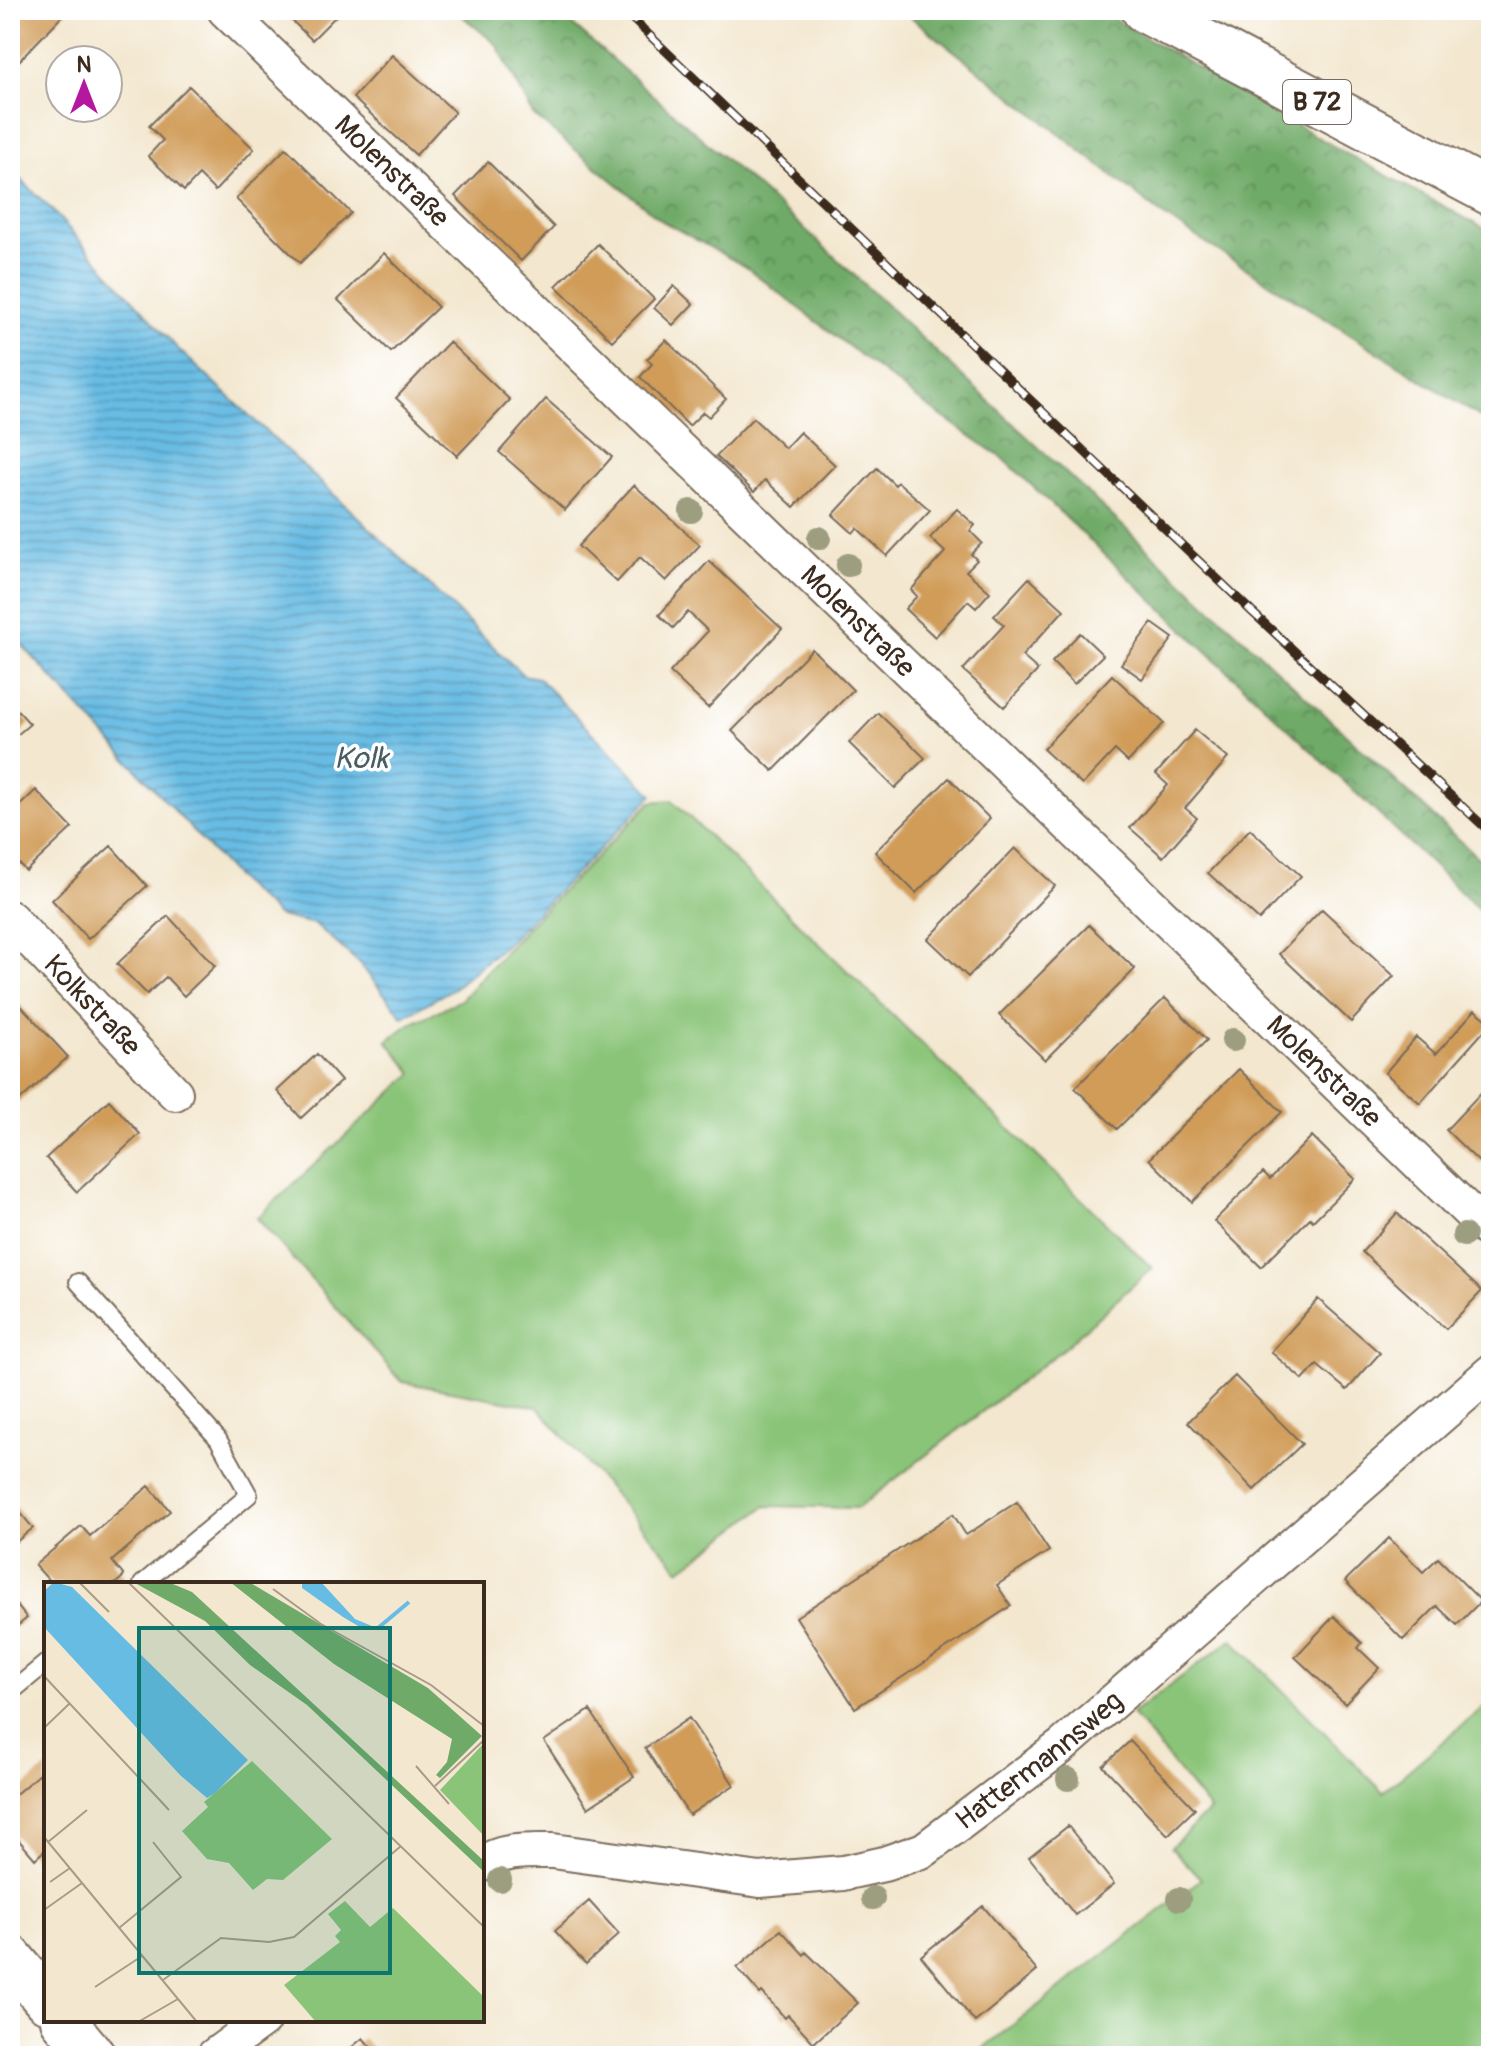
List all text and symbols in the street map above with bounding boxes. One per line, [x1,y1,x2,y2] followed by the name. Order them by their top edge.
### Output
[44,44,124,124] north arrow
[77,51,92,79] text: N
[1283,80,1351,124] road number: B 72
[327,108,457,235] street label: Molenstraße
[793,558,923,685] street label: Molenstraße
[334,740,390,777] water label: Kolk
[36,947,148,1063] street label: Kolkstraße
[1259,1008,1389,1135] street label: Molenstraße
[44,1582,484,2022] inset map
[949,1684,1130,1838] street label: Hattermannsweg

